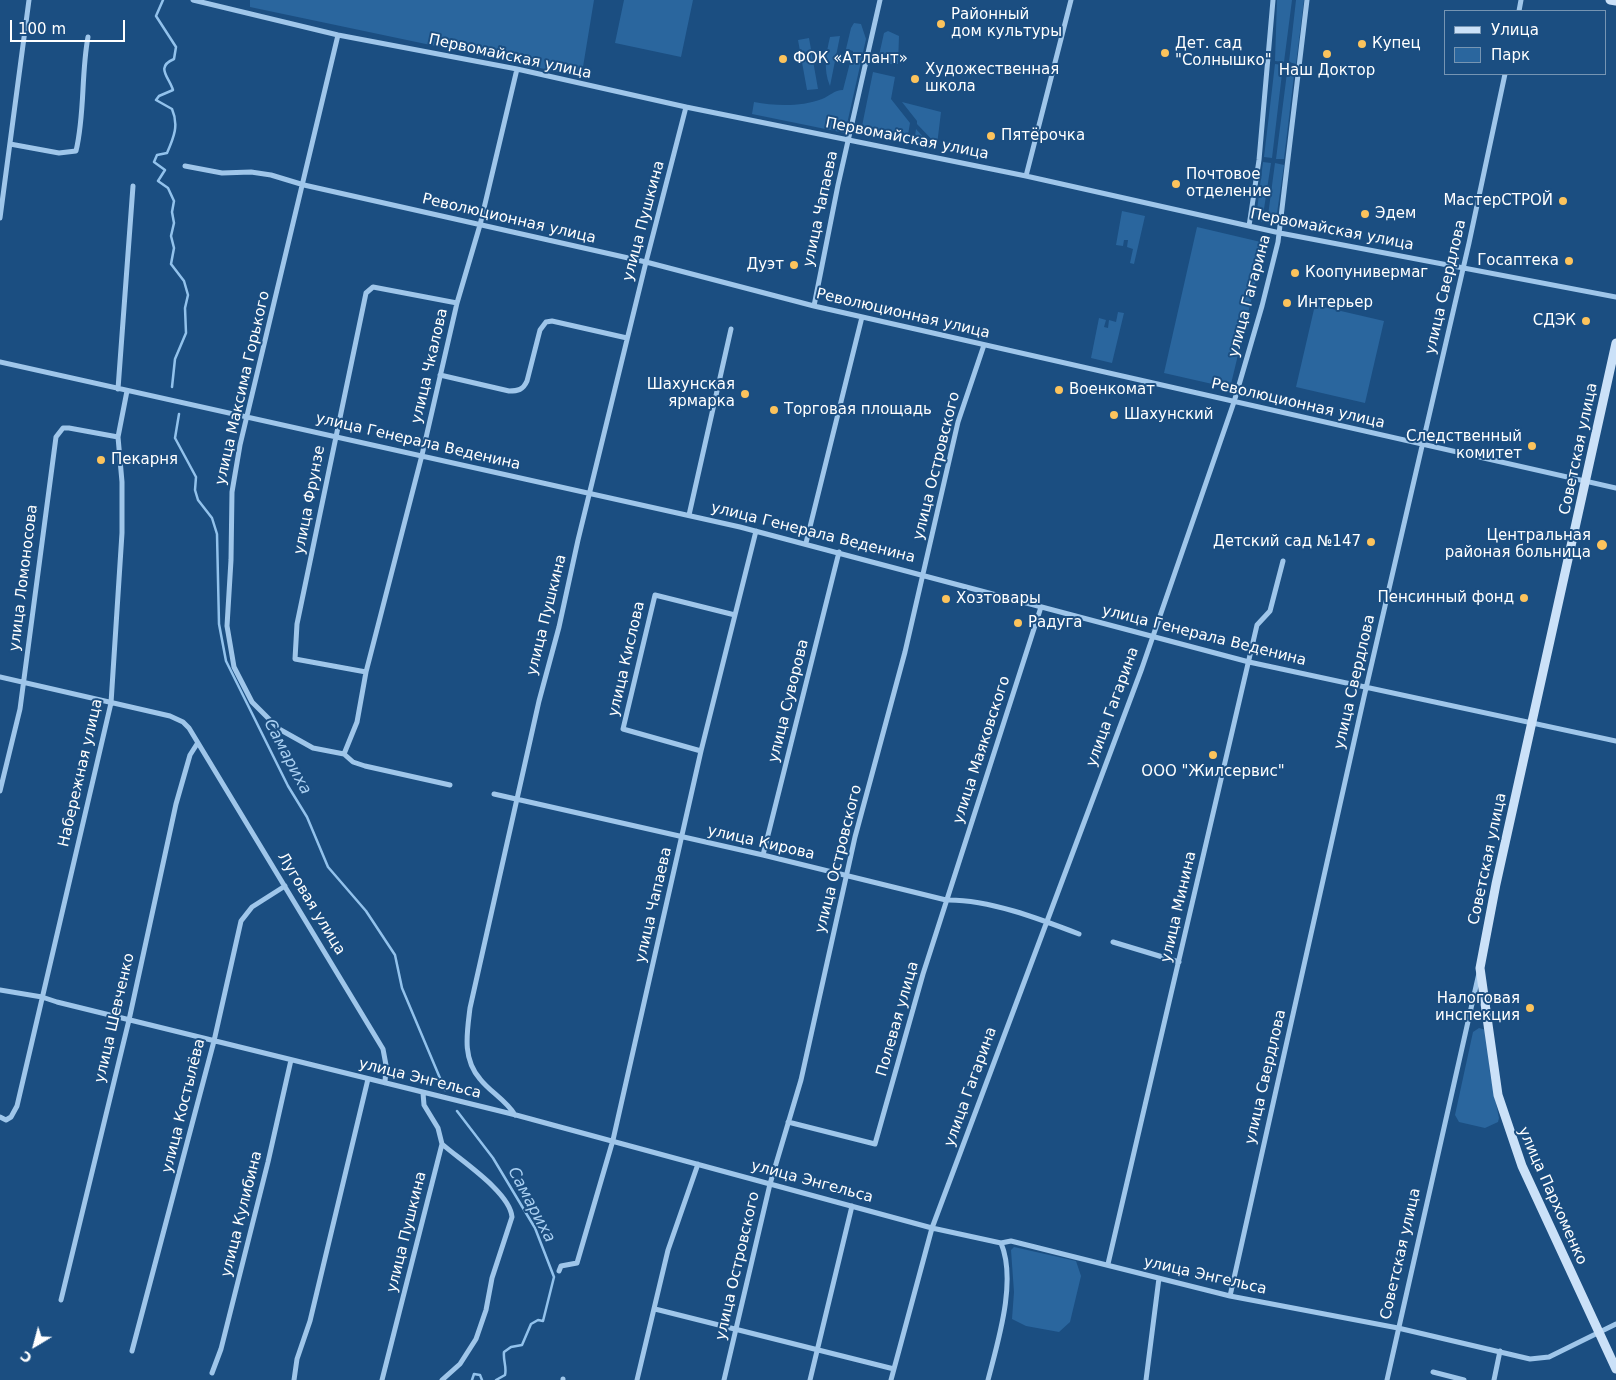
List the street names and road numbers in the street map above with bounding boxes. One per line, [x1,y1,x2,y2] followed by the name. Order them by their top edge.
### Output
[427,31,593,83] street label: Первомайская улица
[824,114,990,164] street label: Первомайская улица
[800,149,842,269] street label: улица Чапаева
[619,159,669,283] street label: улица Пушкина
[420,190,598,248] street label: Революционная улица
[1249,205,1415,255] street label: Первомайская улица
[1422,218,1470,356] street label: улица Свердлова
[1225,233,1275,359] street label: улица Гагарина
[814,285,992,343] street label: Революционная улица
[212,289,274,487] street label: улица Максима Горького
[408,307,452,425] street label: улица Чкалова
[1209,375,1387,433] street label: Революционная улица
[1556,381,1602,517] street label: Советская улица
[910,390,964,542] street label: улица Островского
[314,410,522,474] street label: улица Генерала Веденина
[291,444,329,556] street label: улица Фрунзе
[709,499,917,567] street label: улица Генерала Веденина
[6,504,42,652] street label: улица Ломоносова
[523,553,571,677] street label: улица Пушкина
[605,600,649,718] street label: улица Кислова
[1100,602,1308,670] street label: улица Генерала Веденина
[1331,613,1379,751] street label: улица Свердлова
[765,637,813,765] street label: улица Суворова
[1083,645,1143,769] street label: улица Гагарина
[950,674,1014,826] street label: улица Маяковского
[55,697,107,849] street label: Набережная улица
[812,783,866,935] street label: улица Островского
[1465,791,1511,927] street label: Советская улица
[706,822,816,864] street label: улица Кирова
[632,845,676,965] street label: улица Чапаева
[273,849,349,959] street label: Луговая улица
[1157,850,1201,964] street label: улица Минина
[91,951,139,1085] street label: улица Шевченко
[873,959,923,1079] street label: Полевая улица
[1242,1008,1290,1146] street label: улица Свердлова
[941,1025,1001,1149] street label: улица Гагарина
[159,1037,209,1175] street label: улица Костылёва
[357,1055,483,1103] street label: улица Энгельса
[1513,1124,1591,1268] street label: улица Пархоменко
[218,1149,266,1279] street label: улица Кулибина
[749,1157,875,1207] street label: улица Энгельса
[383,1170,431,1294] street label: улица Пушкина
[1377,1187,1425,1321] street label: Советская улица
[712,1190,764,1342] street label: улица Островского
[1142,1253,1268,1299] street label: улица Энгельса

